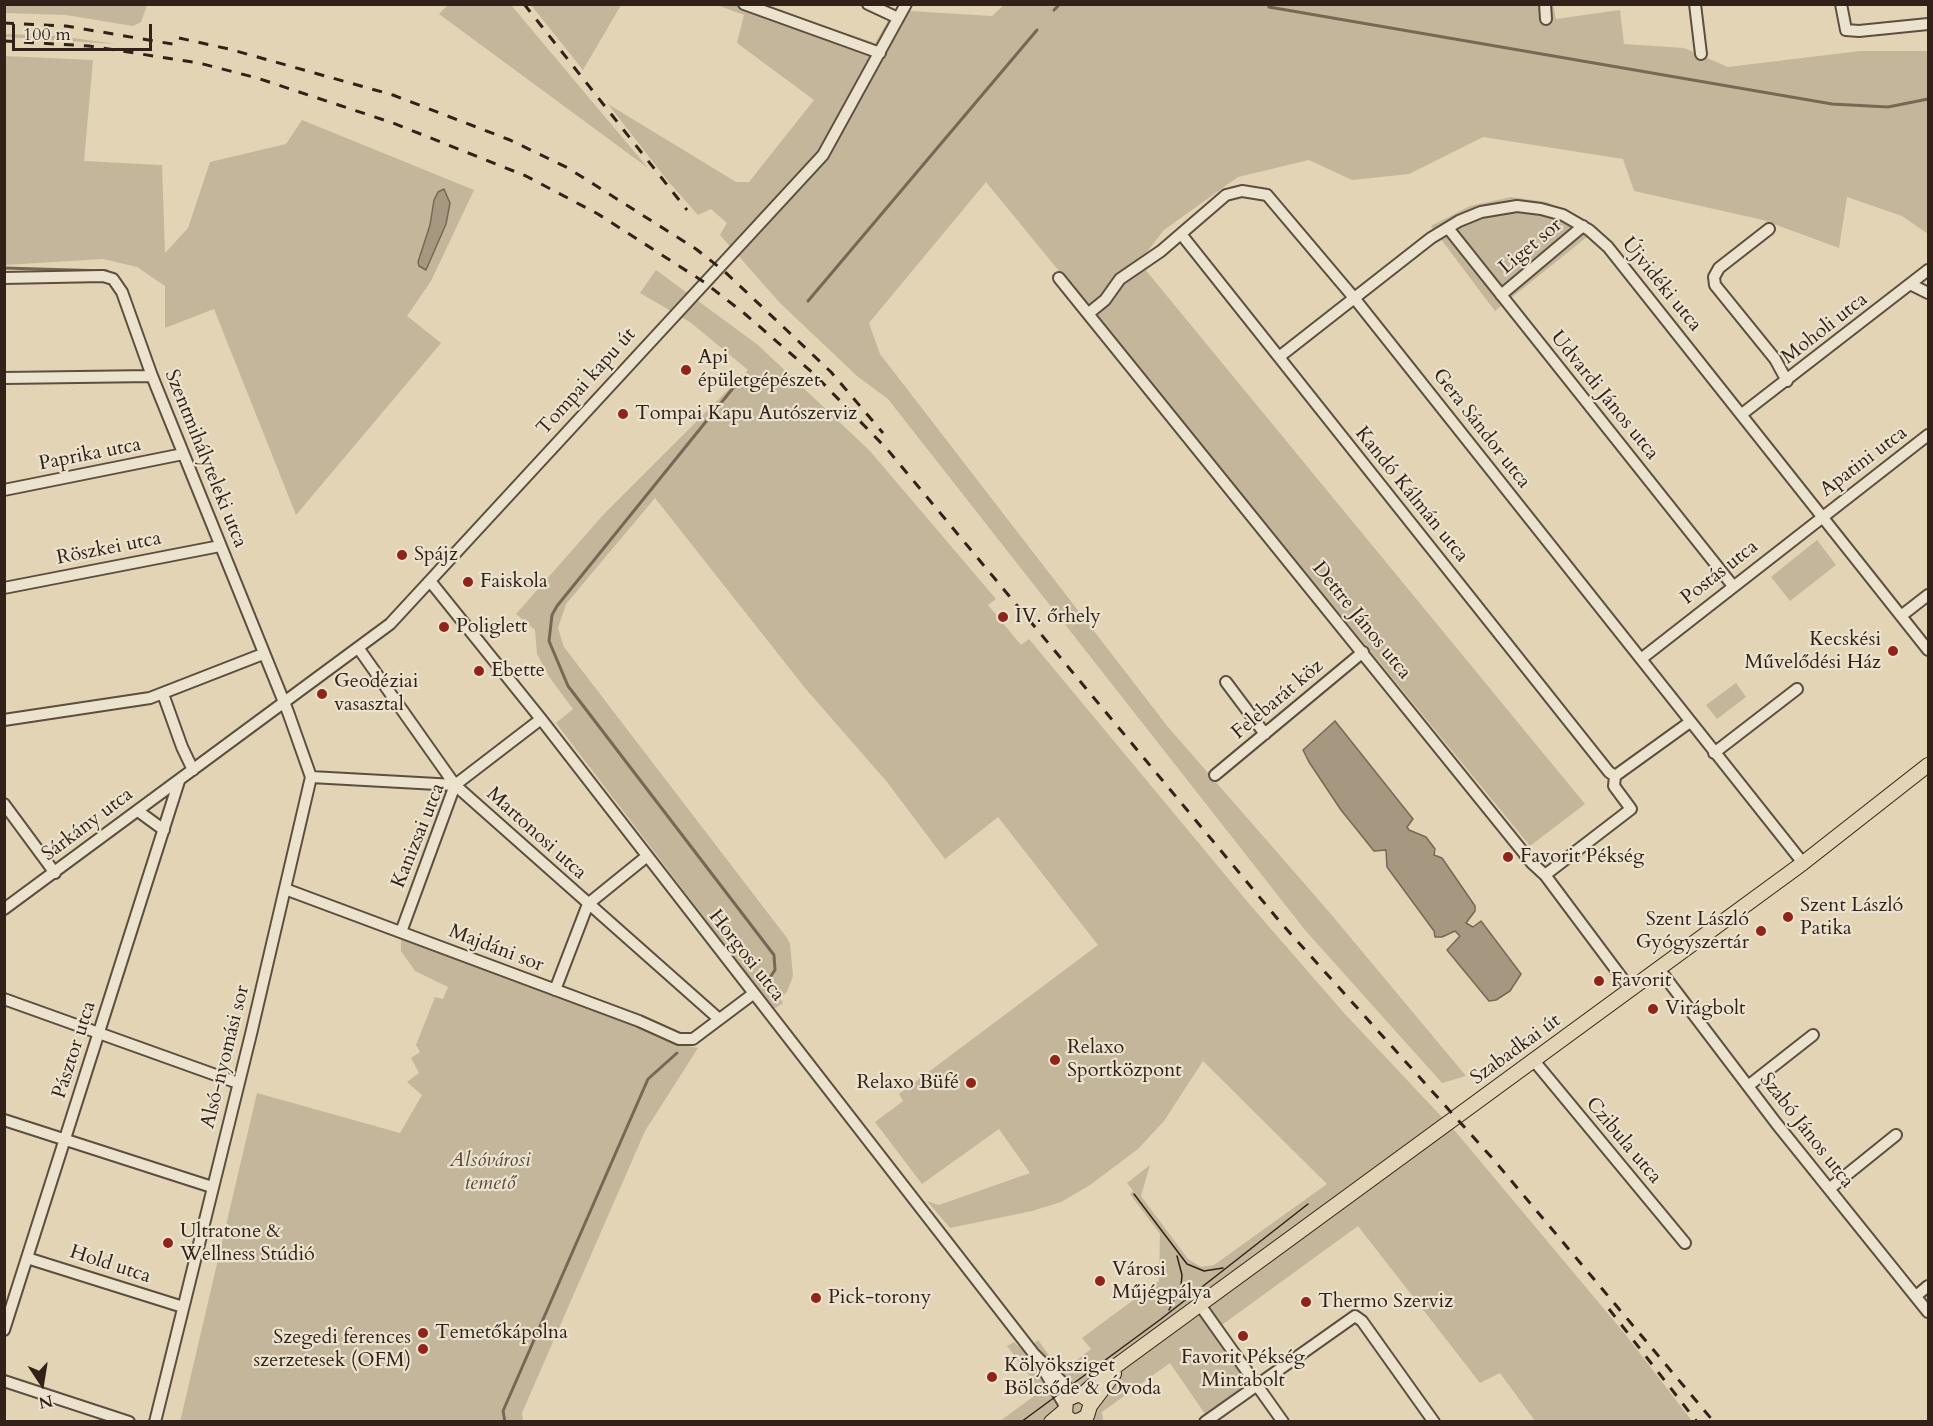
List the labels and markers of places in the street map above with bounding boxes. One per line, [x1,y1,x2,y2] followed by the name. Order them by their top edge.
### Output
[698,346,820,393] place label: Api épületgépészet
[679,363,693,377] marker: Api épületgépészet
[635,402,857,426] place label: Tompai Kapu Autószerviz
[616,407,630,421] marker: Tompai Kapu Autószerviz
[414,543,458,567] place label: Spájz
[395,548,409,562] marker: Spájz
[480,570,548,594] place label: Faiskola
[461,575,475,589] marker: Faiskola
[1015,605,1101,629] place label: IV. őrhely
[996,610,1010,624] marker: IV. őrhely
[456,615,527,639] place label: Poliglett
[437,620,451,634] marker: Poliglett
[1744,628,1881,675] place label: Kecskési Művelődési Ház
[1886,644,1900,658] marker: Kecskési Művelődési Ház
[491,659,545,683] place label: Ebette
[472,664,486,678] marker: Ebette
[334,670,418,717] place label: Geodéziai vasasztal
[315,687,329,701] marker: Geodéziai vasasztal
[1520,845,1644,869] place label: Favorit Pékség
[1501,850,1515,864] marker: Favorit Pékség
[1800,894,1903,941] place label: Szent László Patika
[1636,908,1749,955] place label: Szent László Gyógyszertár
[1781,910,1795,924] marker: Szent László Patika
[1754,924,1768,938] marker: Szent László Gyógyszertár
[1611,969,1671,993] place label: Favorit
[1592,974,1606,988] marker: Favorit
[1665,997,1745,1021] place label: Virágbolt
[1646,1002,1660,1016] marker: Virágbolt
[1067,1036,1182,1083] place label: Relaxo Sportközpont
[1048,1053,1062,1067] marker: Relaxo Sportközpont
[856,1071,959,1095] place label: Relaxo Büfé
[964,1076,978,1090] marker: Relaxo Büfé
[180,1220,315,1267] place label: Ultratone & Wellness Stúdió
[161,1236,175,1250] marker: Ultratone & Wellness Stúdió
[1112,1258,1211,1305] place label: Városi Műjégpálya
[1093,1274,1107,1288] marker: Városi Műjégpálya
[828,1286,931,1310] place label: Pick-torony
[1318,1290,1453,1314] place label: Thermo Szerviz
[809,1291,823,1305] marker: Pick-torony
[1299,1295,1313,1309] marker: Thermo Szerviz
[435,1321,568,1345] place label: Temetőkápolna
[254,1326,411,1373] place label: Szegedi ferences szerzetesek (OFM)
[416,1326,430,1340] marker: Temetőkápolna
[1236,1329,1250,1343] marker: Favorit Pékség Mintabolt
[416,1342,430,1356] marker: Szegedi ferences szerzetesek (OFM)
[1181,1346,1305,1393] place label: Favorit Pékség Mintabolt
[1004,1354,1161,1401] place label: Kölyöksziget Bölcsőde & Óvoda
[985,1370,999,1384] marker: Kölyöksziget Bölcsőde & Óvoda

